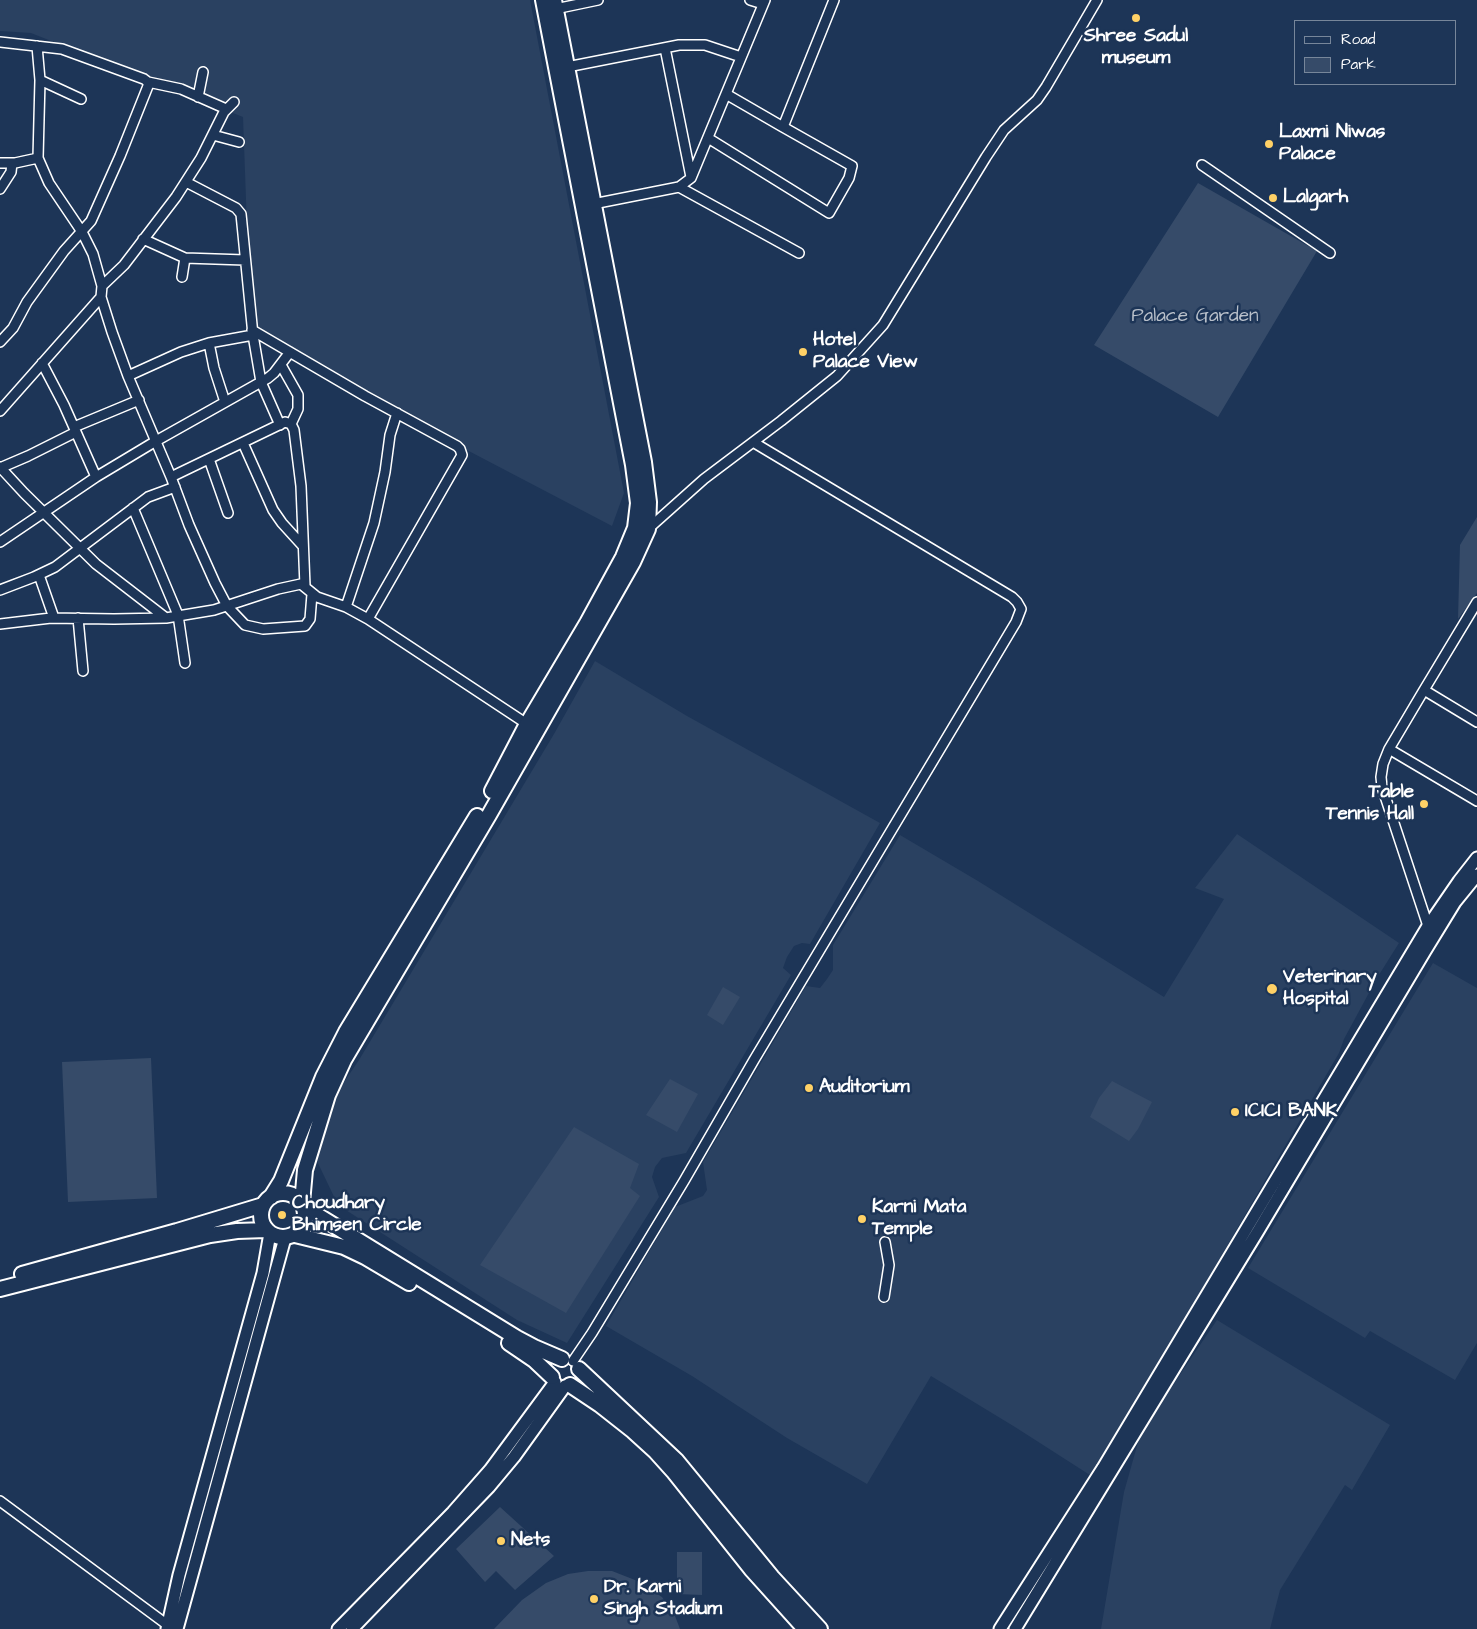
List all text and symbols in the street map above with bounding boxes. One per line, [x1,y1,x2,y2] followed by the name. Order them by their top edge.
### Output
[1130,12,1142,24] marker: Shree Sadul museum
[1294,20,1457,85] legend
[1084,26,1188,70] place label: Shree Sadul museum
[1341,29,1375,50] text: Road
[1341,54,1376,75] text: Park
[1279,122,1385,166] place label: Laxmi Niwas Palace
[1263,138,1275,150] marker: Laxmi Niwas Palace
[1283,187,1348,209] place label: Lalgarh
[1267,192,1279,204] marker: Lalgarh
[1131,306,1259,328] park label: Palace Garden
[813,330,918,374] place label: Hotel Palace View
[797,346,809,358] marker: Hotel Palace View
[1326,782,1414,826] place label: Table Tennis Hall
[1418,798,1430,810] marker: Table Tennis Hall
[1283,967,1377,1011] place label: Veterinary Hospital
[1265,982,1279,996] marker: Veterinary Hospital
[819,1077,910,1099] place label: Auditorium
[803,1082,815,1094] marker: Auditorium
[1245,1101,1337,1123] place label: ICICI BANK
[1229,1106,1241,1118] marker: ICICI BANK
[292,1193,422,1237] place label: Choudhary Bhimsen Circle
[872,1197,966,1241] place label: Karni Mata Temple
[276,1209,288,1221] marker: Choudhary Bhimsen Circle
[856,1213,868,1225] marker: Karni Mata Temple
[511,1530,550,1552] place label: Nets
[495,1535,507,1547] marker: Nets
[604,1577,722,1621] place label: Dr. Karni Singh Stadium
[588,1593,600,1605] marker: Dr. Karni Singh Stadium

